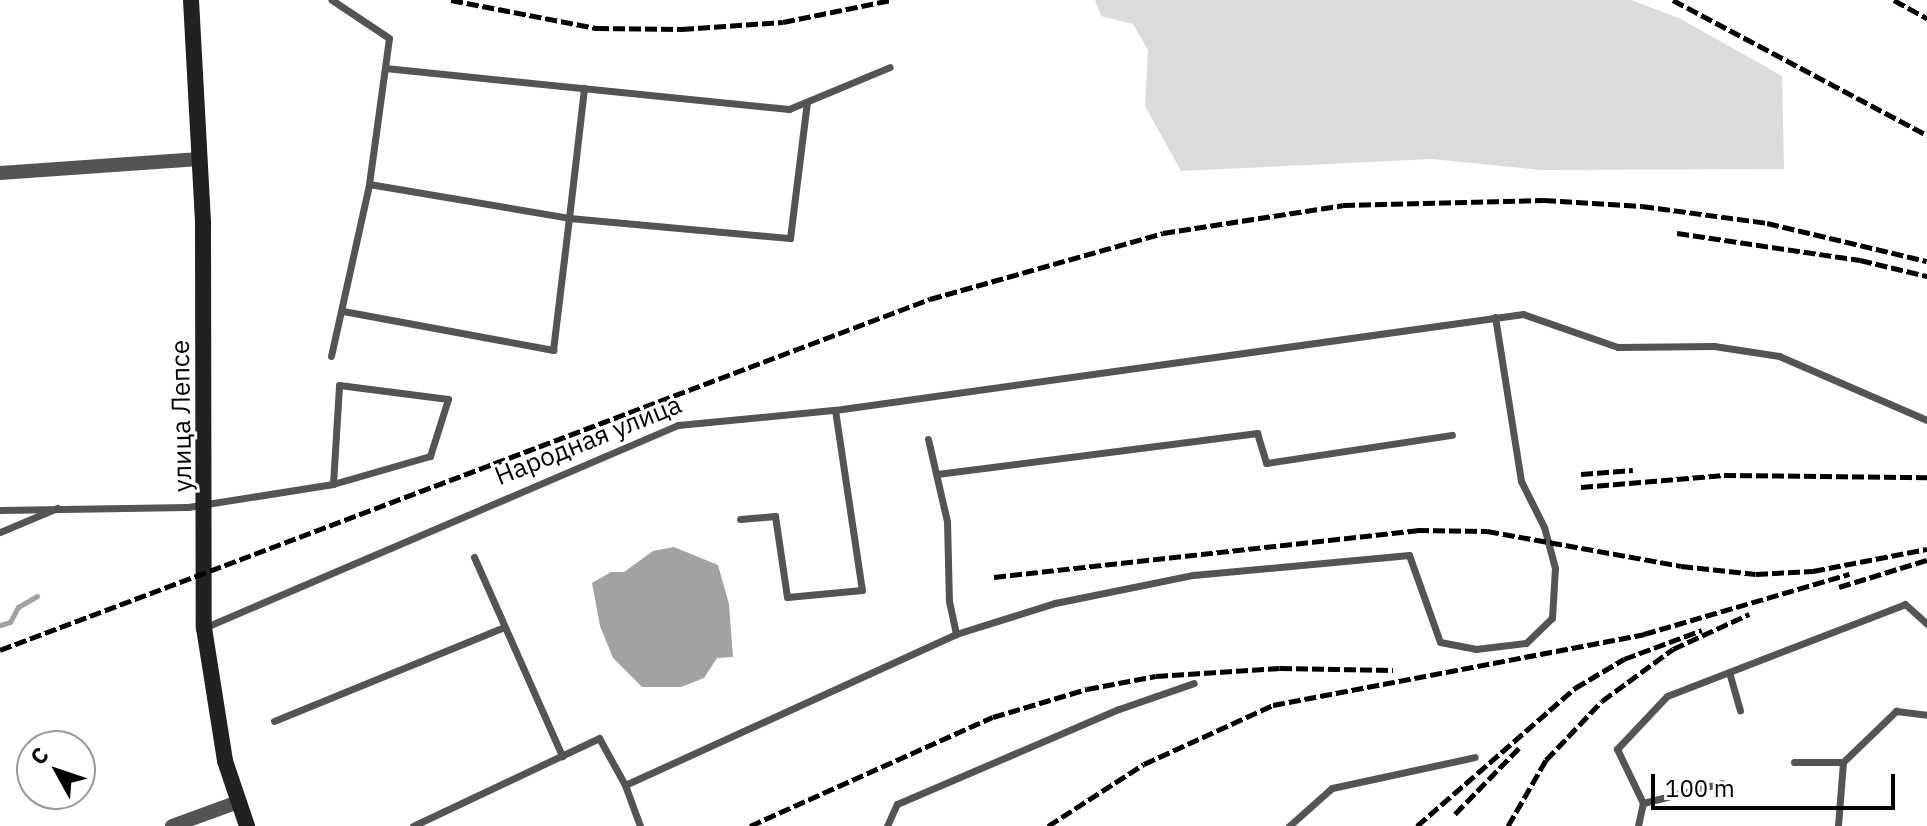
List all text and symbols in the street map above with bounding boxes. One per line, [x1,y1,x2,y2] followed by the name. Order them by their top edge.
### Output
[164,340,198,492] street label: улица Лепсе
[490,388,686,492] street label: Народная улица
[16,730,96,810] north arrow
[23,741,54,770] text: С
[1655,758,1899,808] scale bar
[1665,772,1735,804] text: 100 m

